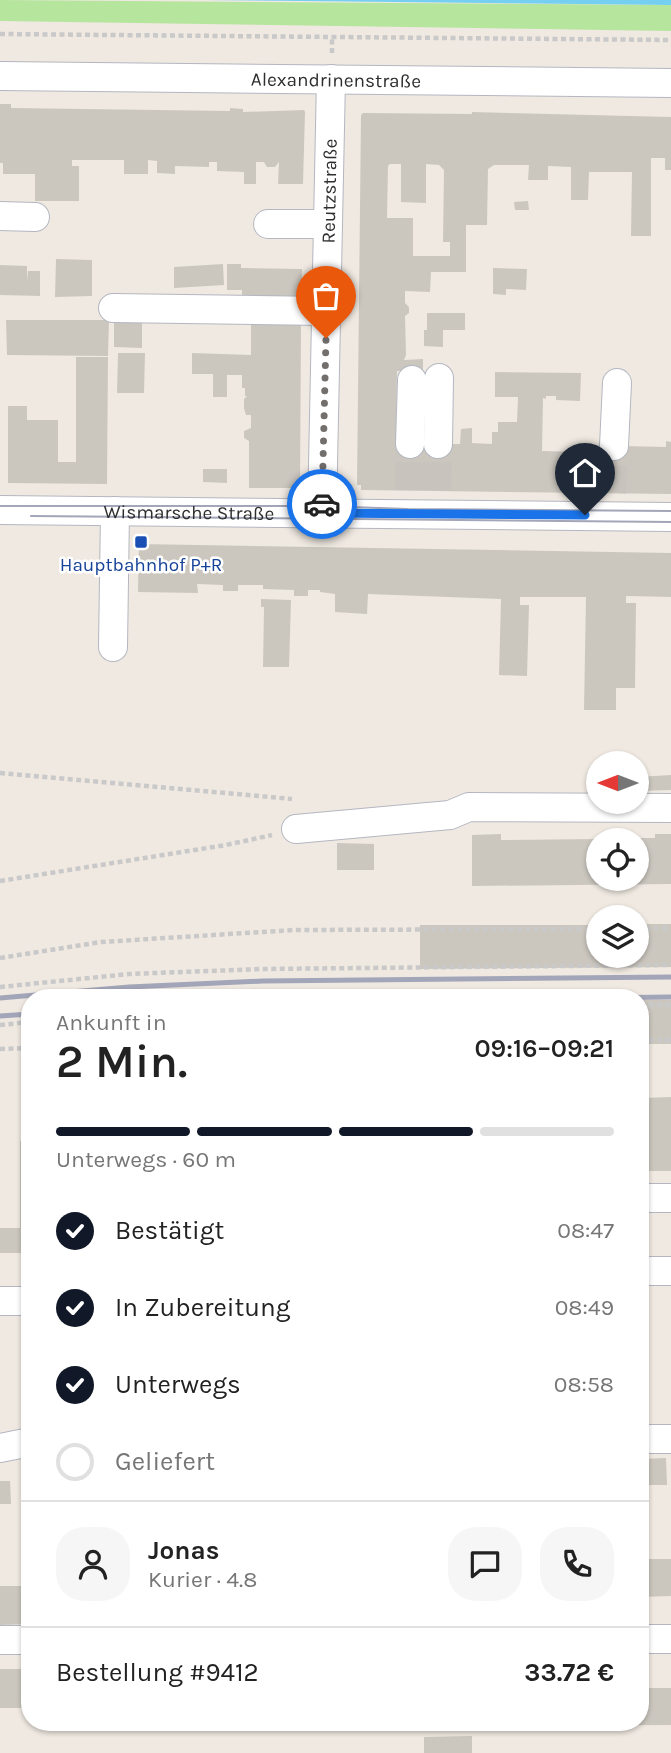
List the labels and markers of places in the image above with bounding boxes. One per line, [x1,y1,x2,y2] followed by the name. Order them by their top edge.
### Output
[296,266,356,338] pin
[555,443,615,515] pin
[133,534,149,550] marker: Hauptbahnhof P+R
[60,554,222,576] place label: Hauptbahnhof P+R

